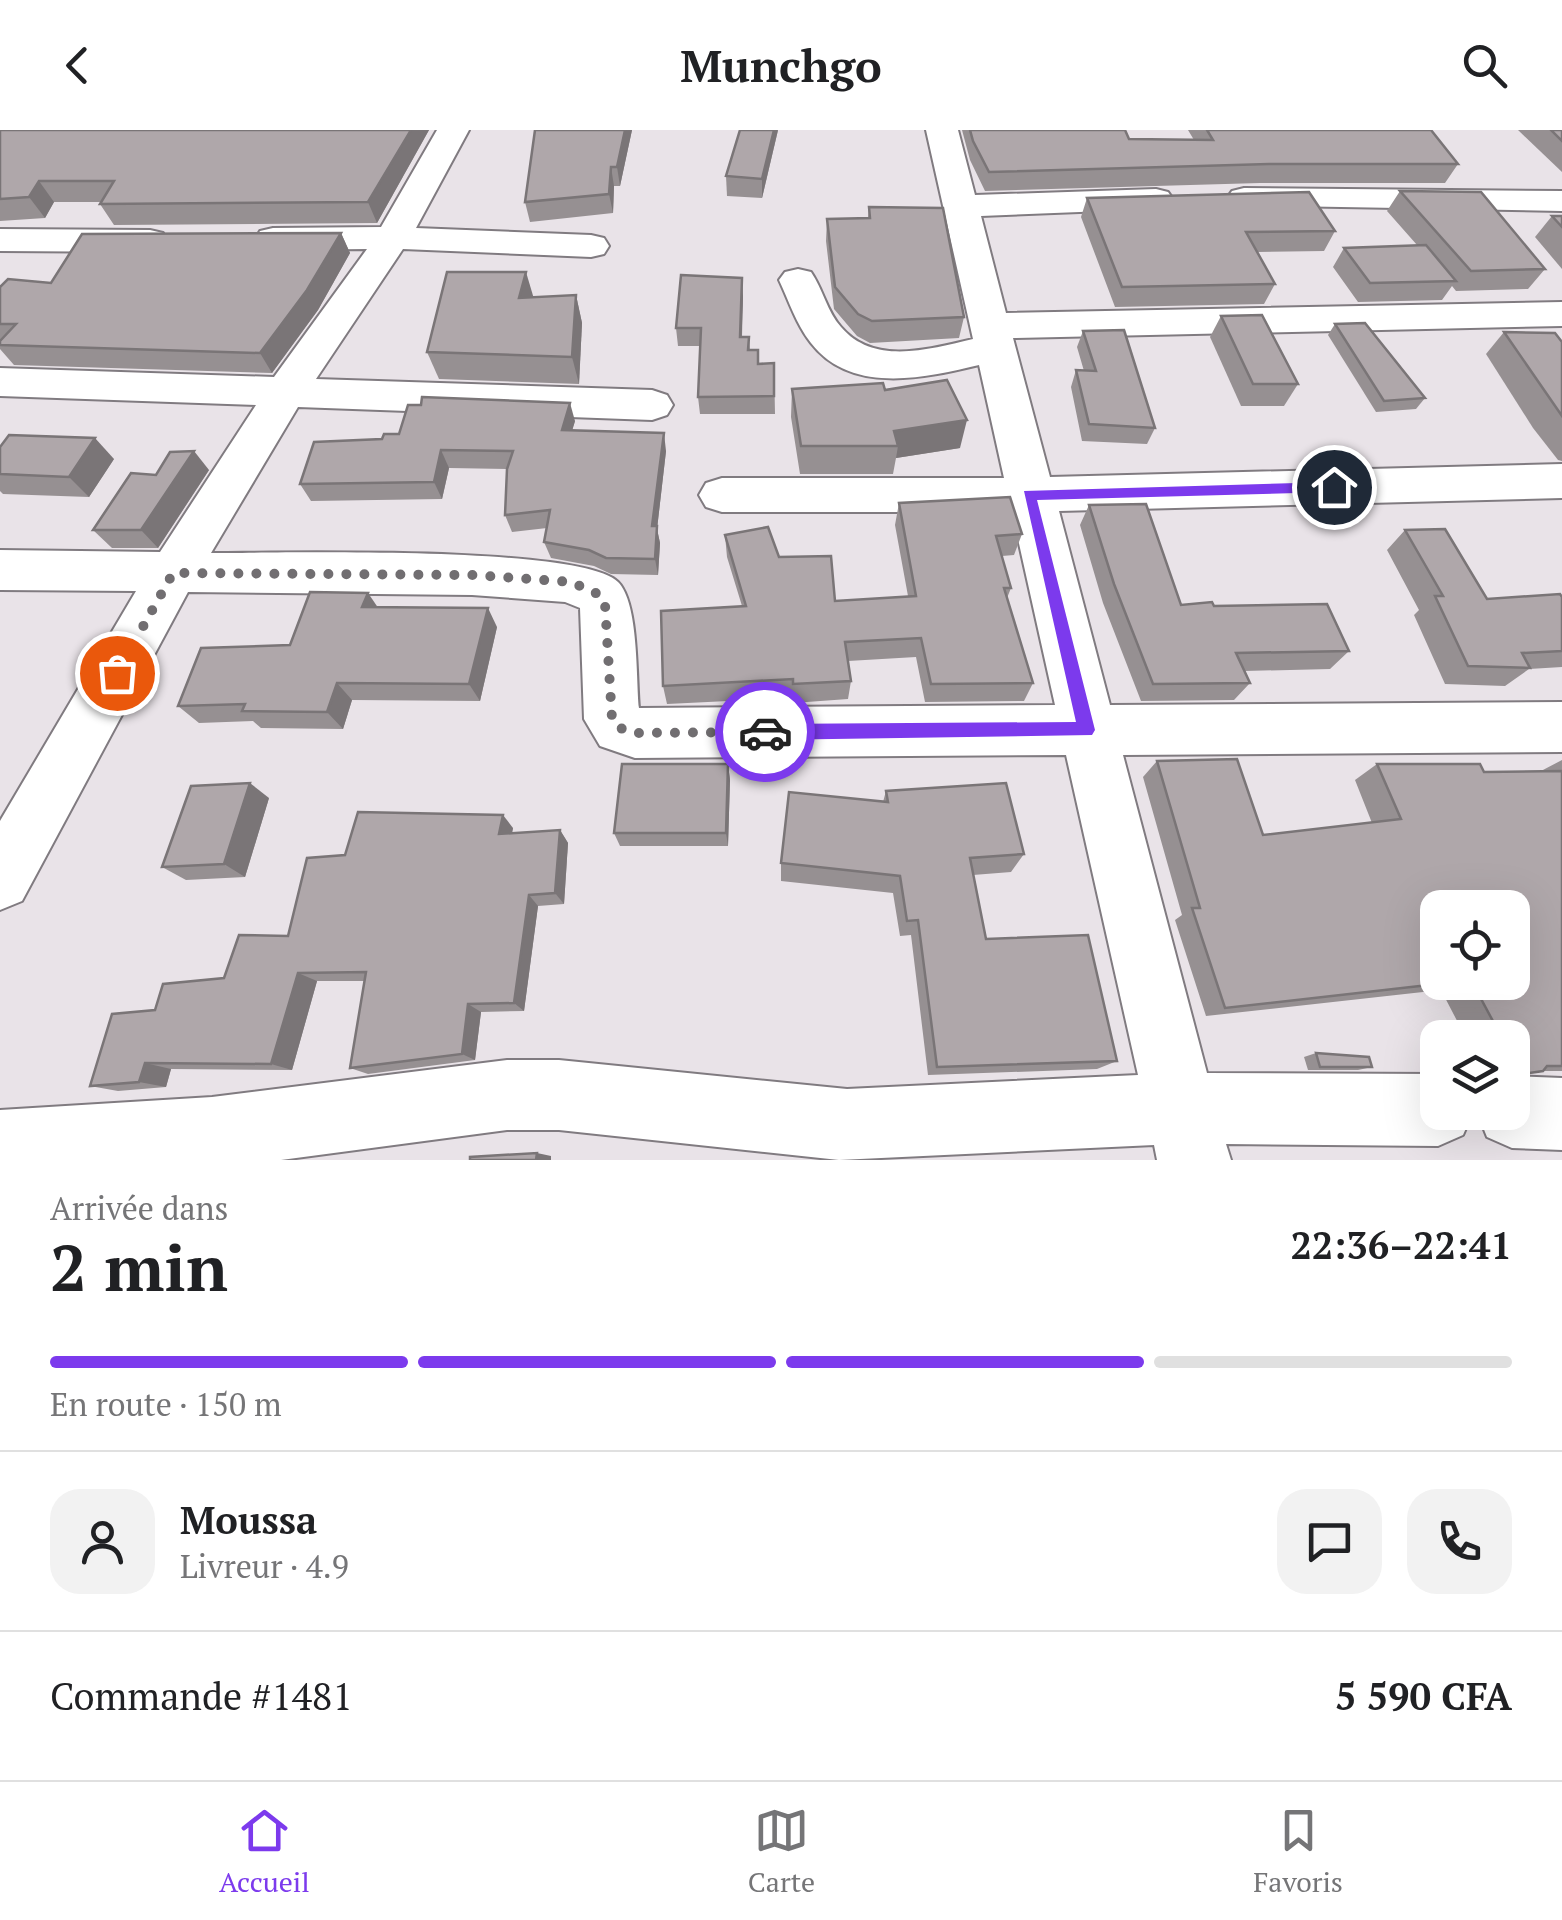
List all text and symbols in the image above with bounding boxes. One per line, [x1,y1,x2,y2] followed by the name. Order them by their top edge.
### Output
[680,35,882,95] text: Munchgo
[50,38,105,93] icon: back
[1457,38,1512,93] icon: search
[1292,445,1377,530] pin
[1307,460,1362,515] icon: home
[75,631,160,716] pin
[90,646,145,701] icon: bag
[715,682,815,782] courier
[738,705,793,760] icon: car
[1420,890,1530,1130] map controls
[1420,890,1530,1000] button: locate
[1420,1020,1530,1130] button: layers
[50,1187,228,1229] text: Arrivée dans
[1290,1220,1512,1270] text: 22:36–22:41
[50,1223,228,1310] text: 2 min
[50,1383,282,1425] text: En route · 150 m
[50,1489,155,1594] button: person
[1277,1489,1382,1594] button: chat
[1407,1489,1512,1594] button: phone
[180,1495,317,1545] text: Moussa
[180,1545,349,1587] text: Livreur · 4.9
[50,1671,353,1721] text: Commande #1481
[1335,1671,1512,1721] text: 5 590 CFA
[219,1803,310,1900] tab: Accueil
[748,1803,815,1900] tab: Carte
[1253,1803,1343,1900] tab: Favoris

